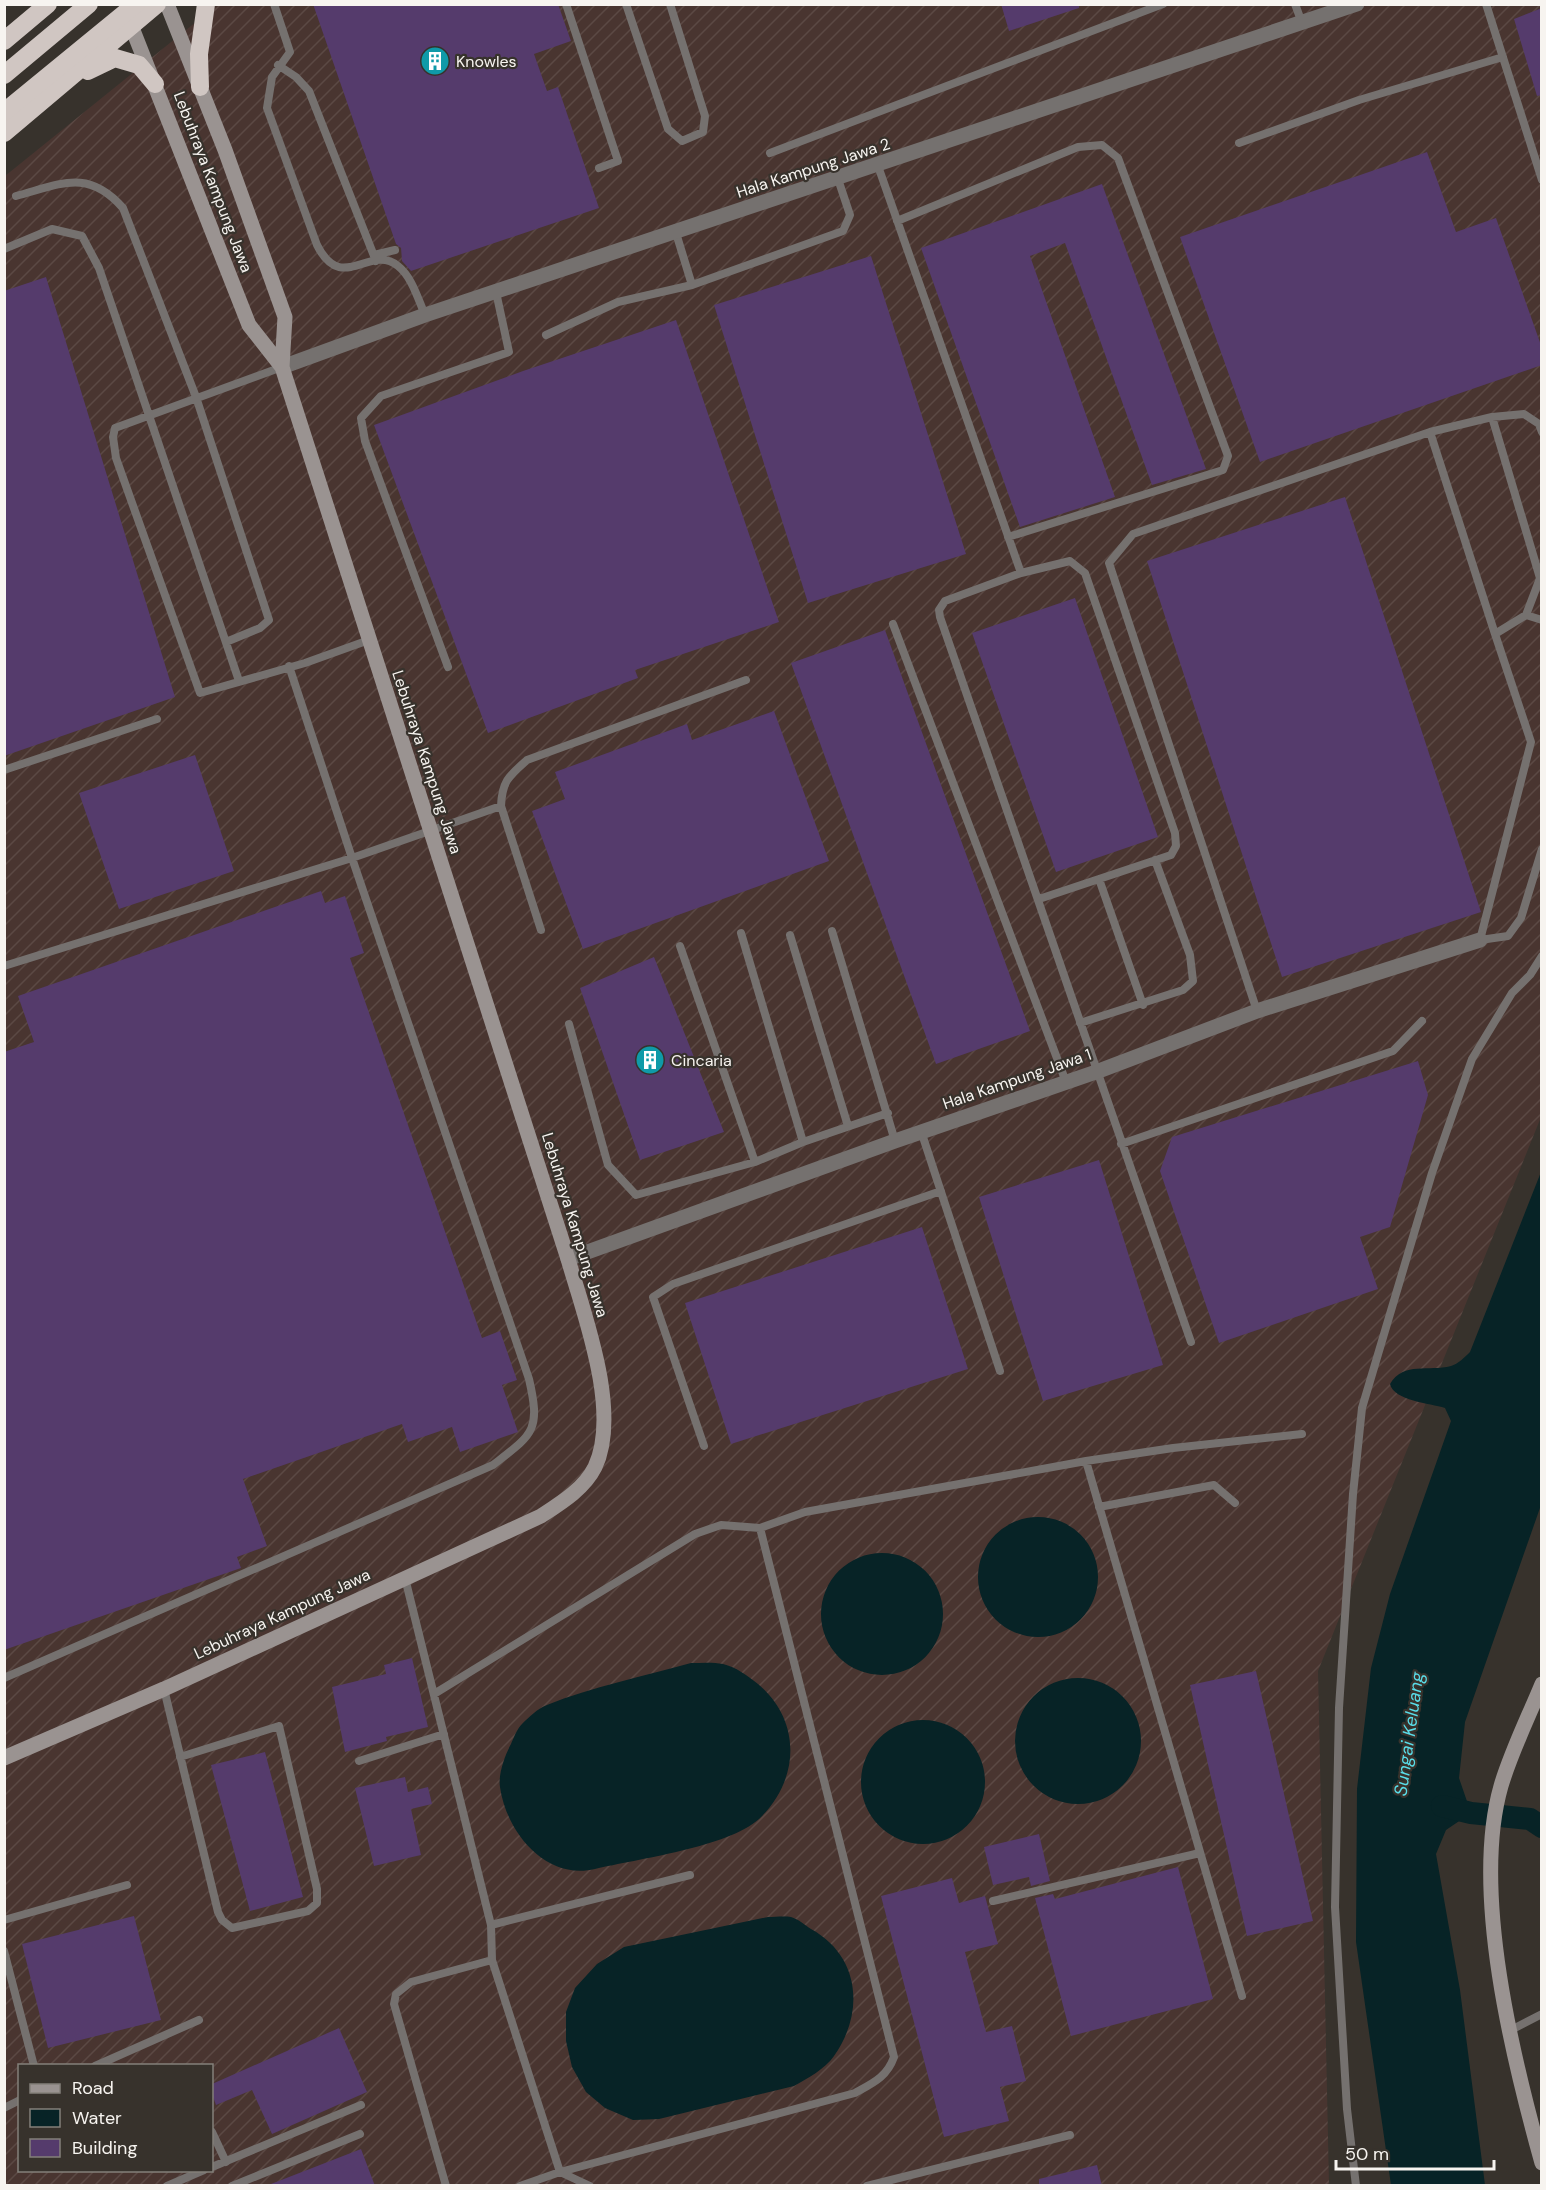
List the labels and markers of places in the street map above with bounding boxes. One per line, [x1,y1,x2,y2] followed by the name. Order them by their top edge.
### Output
[419,45,451,77] building icon: Knowles
[456,51,517,72] place label: Knowles
[634,1044,666,1076] building icon: Cincaria
[671,1050,732,1071] place label: Cincaria

